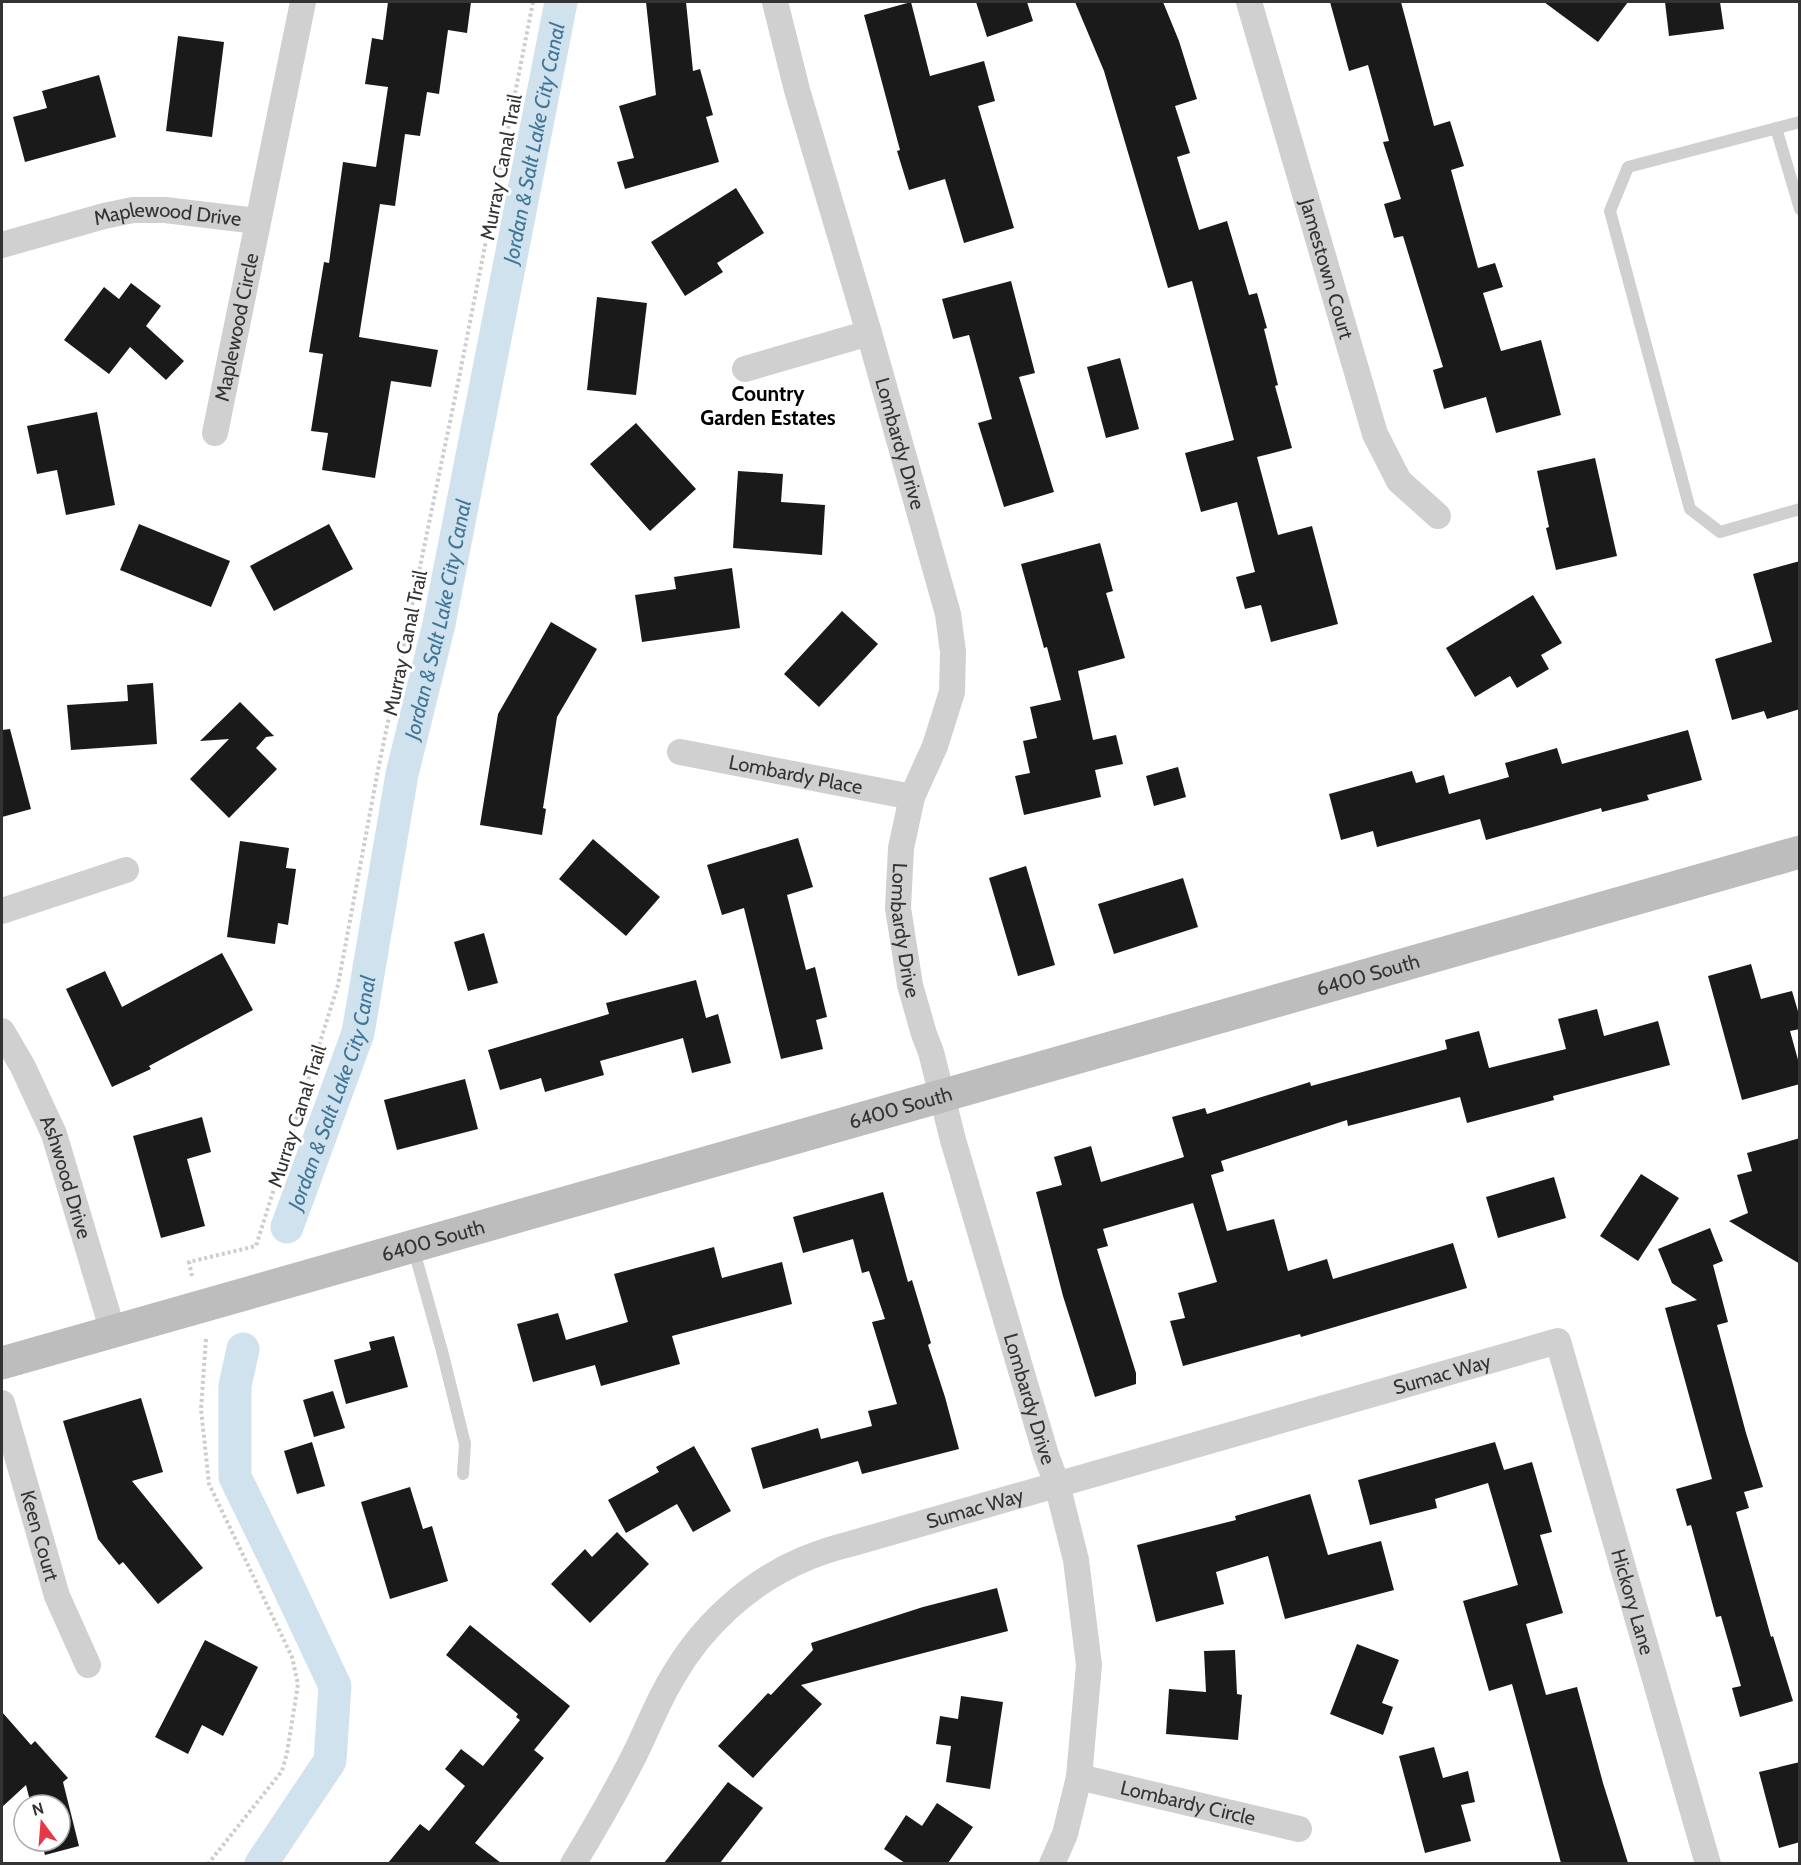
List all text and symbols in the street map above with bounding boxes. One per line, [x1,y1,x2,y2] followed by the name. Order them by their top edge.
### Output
[497,20,569,268] water label: Jordan & Salt Lake City Canal
[475,92,527,242] street label: Murray Canal Trail
[1295,195,1359,342] street label: Jamestown Court
[91,198,243,231] street label: Maplewood Drive
[210,251,263,404] street label: Maplewood Circle
[870,375,930,512] street label: Lombardy Drive
[700,381,836,430] district label: Country Garden Estates
[398,497,476,744] water label: Jordan & Salt Lake City Canal
[378,568,432,718] street label: Murray Canal Trail
[727,750,865,799] street label: Lombardy Place
[886,862,925,1001] street label: Lombardy Drive
[1314,949,1422,1001] street label: 6400 South
[281,974,380,1215] water label: Jordan & Salt Lake City Canal
[263,1041,331,1190] street label: Murray Canal Trail
[846,1082,955,1134] street label: 6400 South
[35,1111,97,1242] street label: Ashwood Drive
[379,1214,487,1267] street label: 6400 South
[999,1330,1061,1468] street label: Lombardy Drive
[1391,1349,1494,1400] street label: Sumac Way
[923,1483,1026,1534] street label: Sumac Way
[15,1487,64,1584] street label: Keen Court
[1606,1546,1659,1658] street label: Hickory Lane
[1118,1775,1258,1830] street label: Lombardy Circle
[12,1793,72,1853] north arrow
[30,1798,46,1820] text: N

